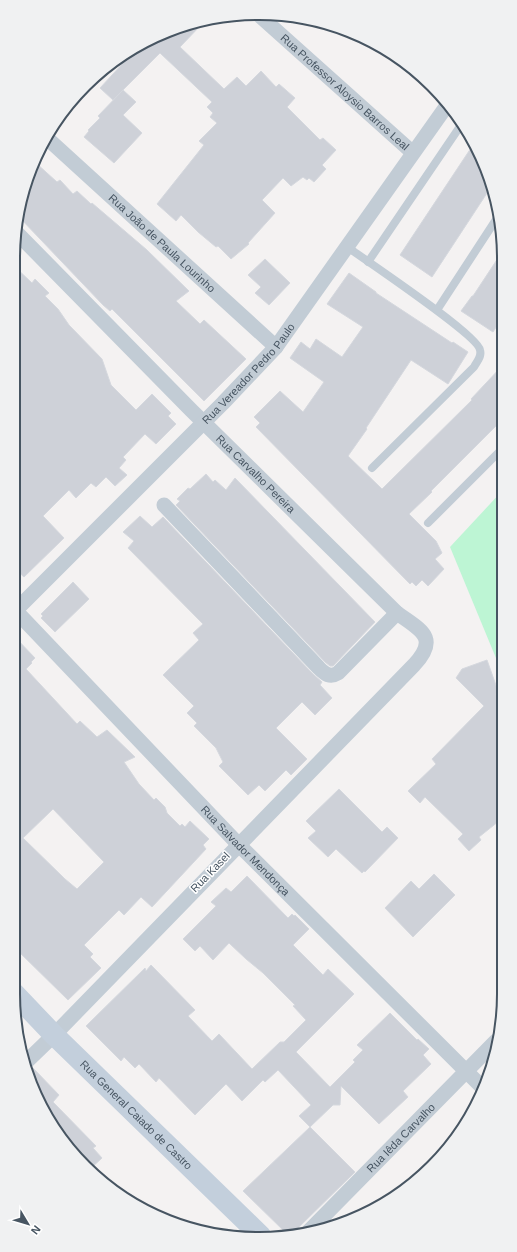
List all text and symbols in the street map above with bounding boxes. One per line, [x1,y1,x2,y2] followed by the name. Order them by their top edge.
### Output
[278,32,411,152] street label: Rua Professor Aloysio Barros Leal
[106,192,218,295] street label: Rua João de Paula Lourinho
[200,321,297,426] street label: Rua Vereador Pedro Paulo
[214,432,298,516] street label: Rua Carvalho Pereira
[199,803,293,899] street label: Rua Salvador Mendonça
[188,850,232,894] street label: Rua Kasel
[78,1058,195,1172] street label: Rua General Caiado de Castro
[364,1101,437,1175] street label: Rua Iêda Carvalho
[8,1204,48,1244] north arrow
[29,1223,43,1237] text: N

